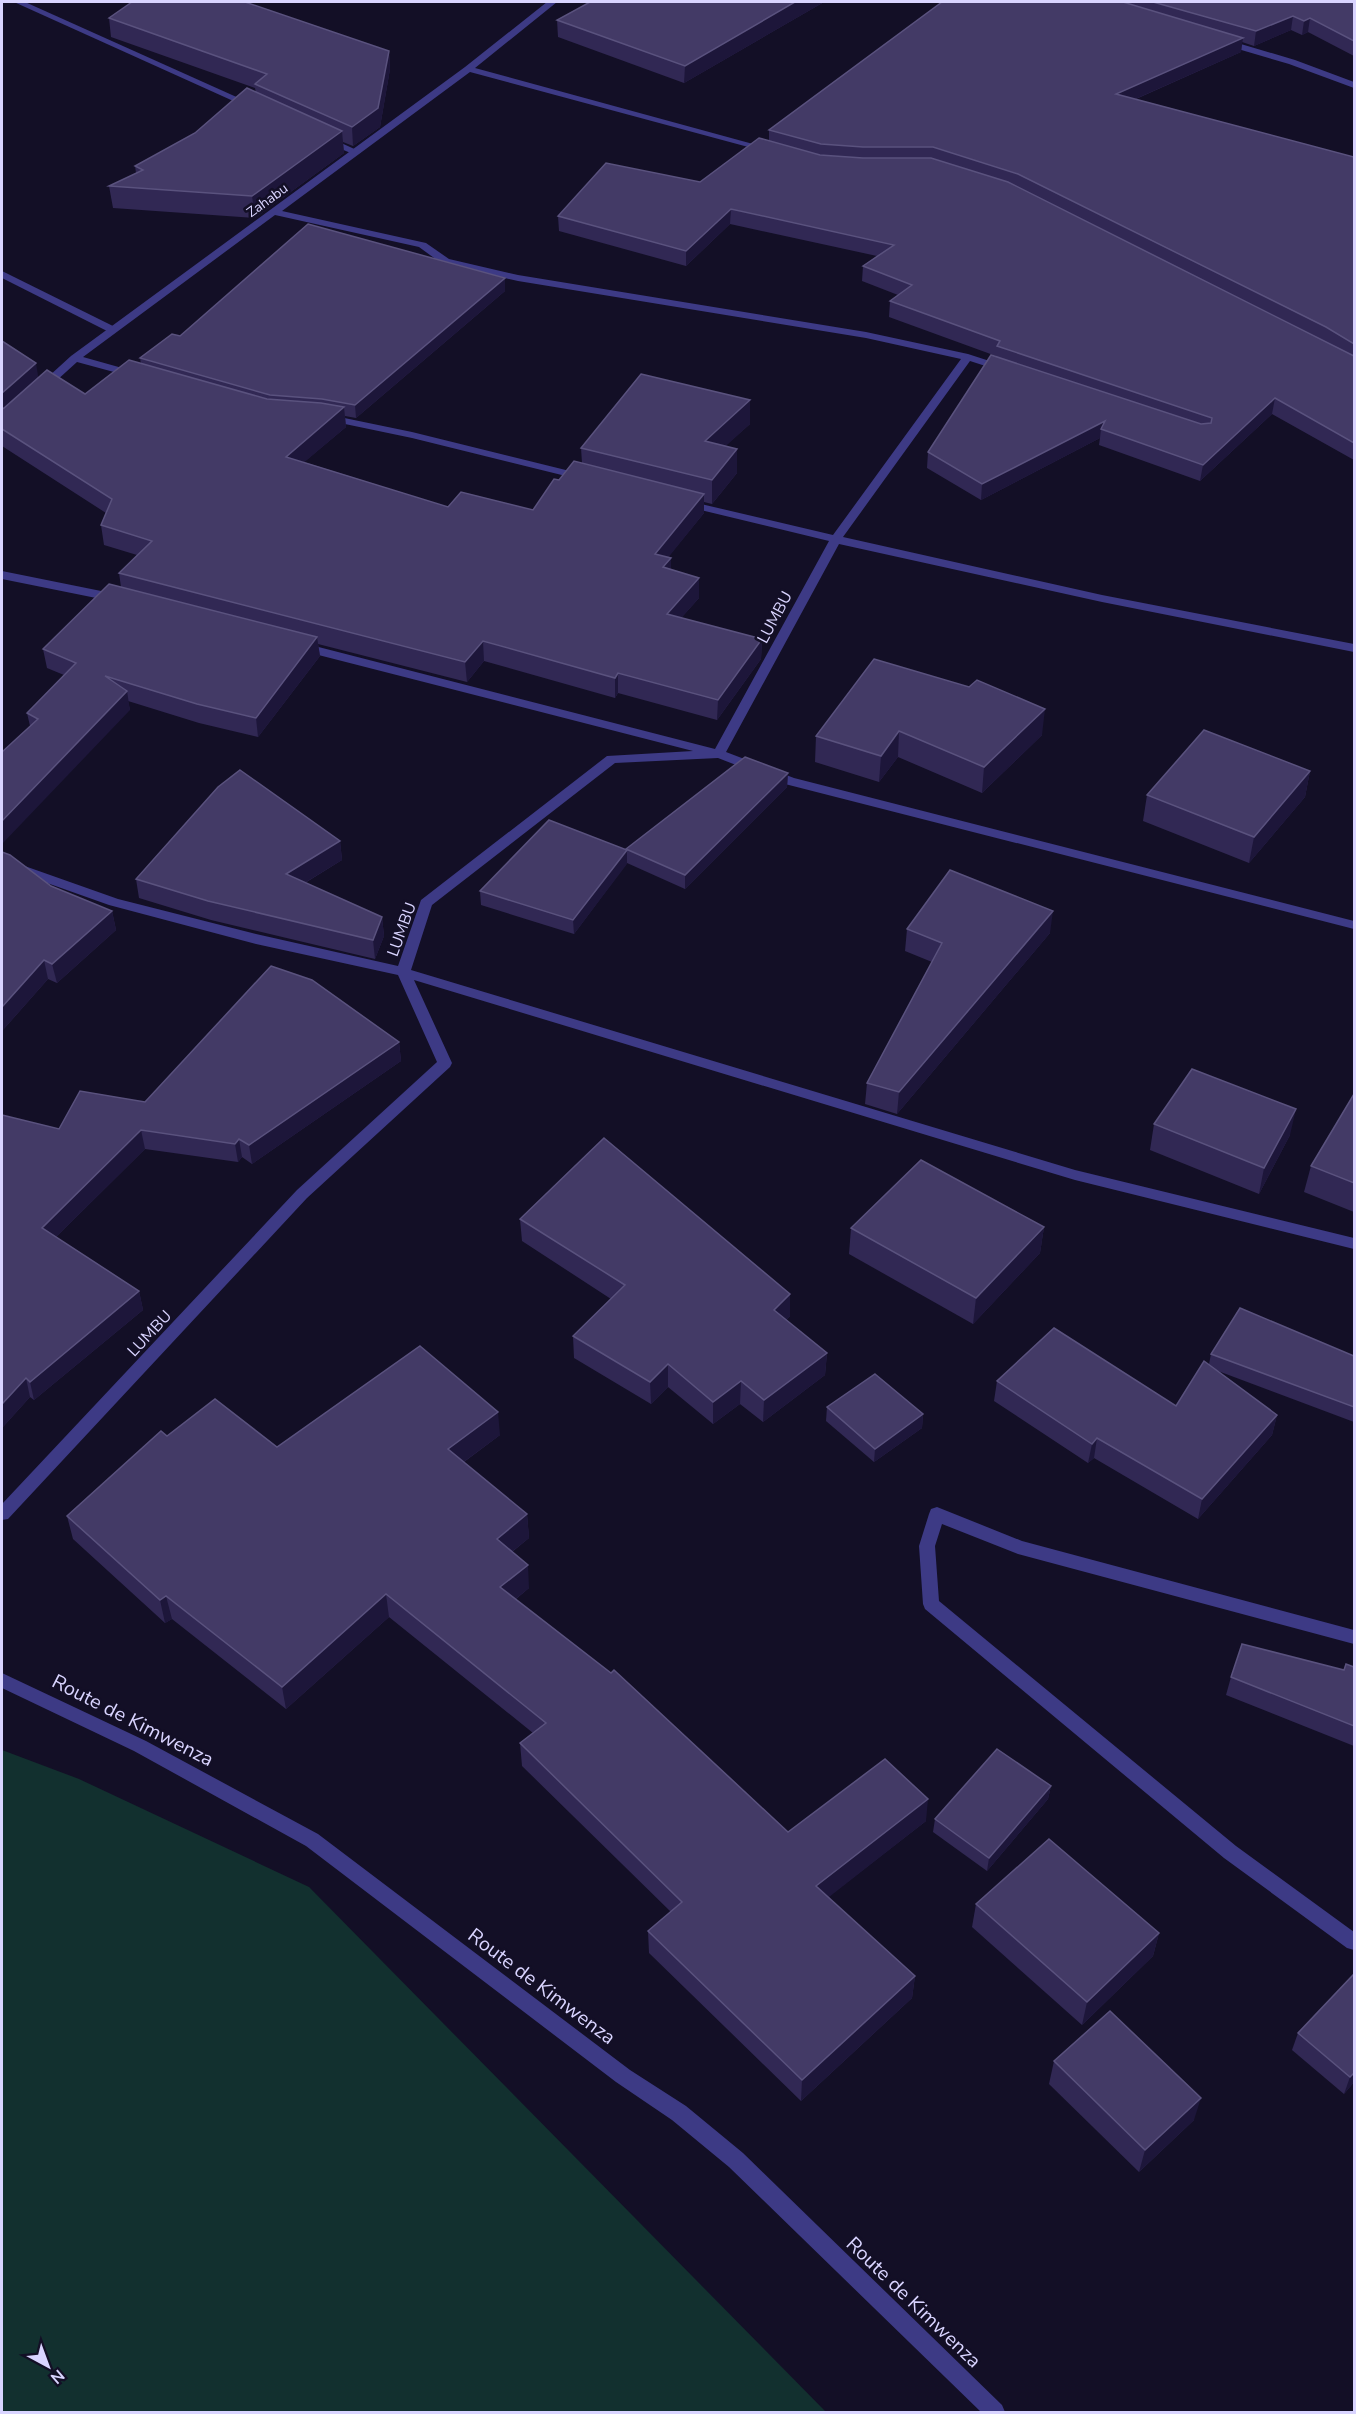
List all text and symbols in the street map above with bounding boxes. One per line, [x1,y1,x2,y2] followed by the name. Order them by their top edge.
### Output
[243,179,292,222] street label: Zahabu
[752,588,798,647] street label: LUMBU
[382,899,422,959] street label: LUMBU
[123,1306,177,1362] street label: LUMBU
[47,1668,218,1773] street label: Route de Kimwenza
[462,1922,621,2051] street label: Route de Kimwenza
[840,2231,987,2374] street label: Route de Kimwenza
[18,2336,78,2396] north arrow
[45,2364,69,2389] text: N

